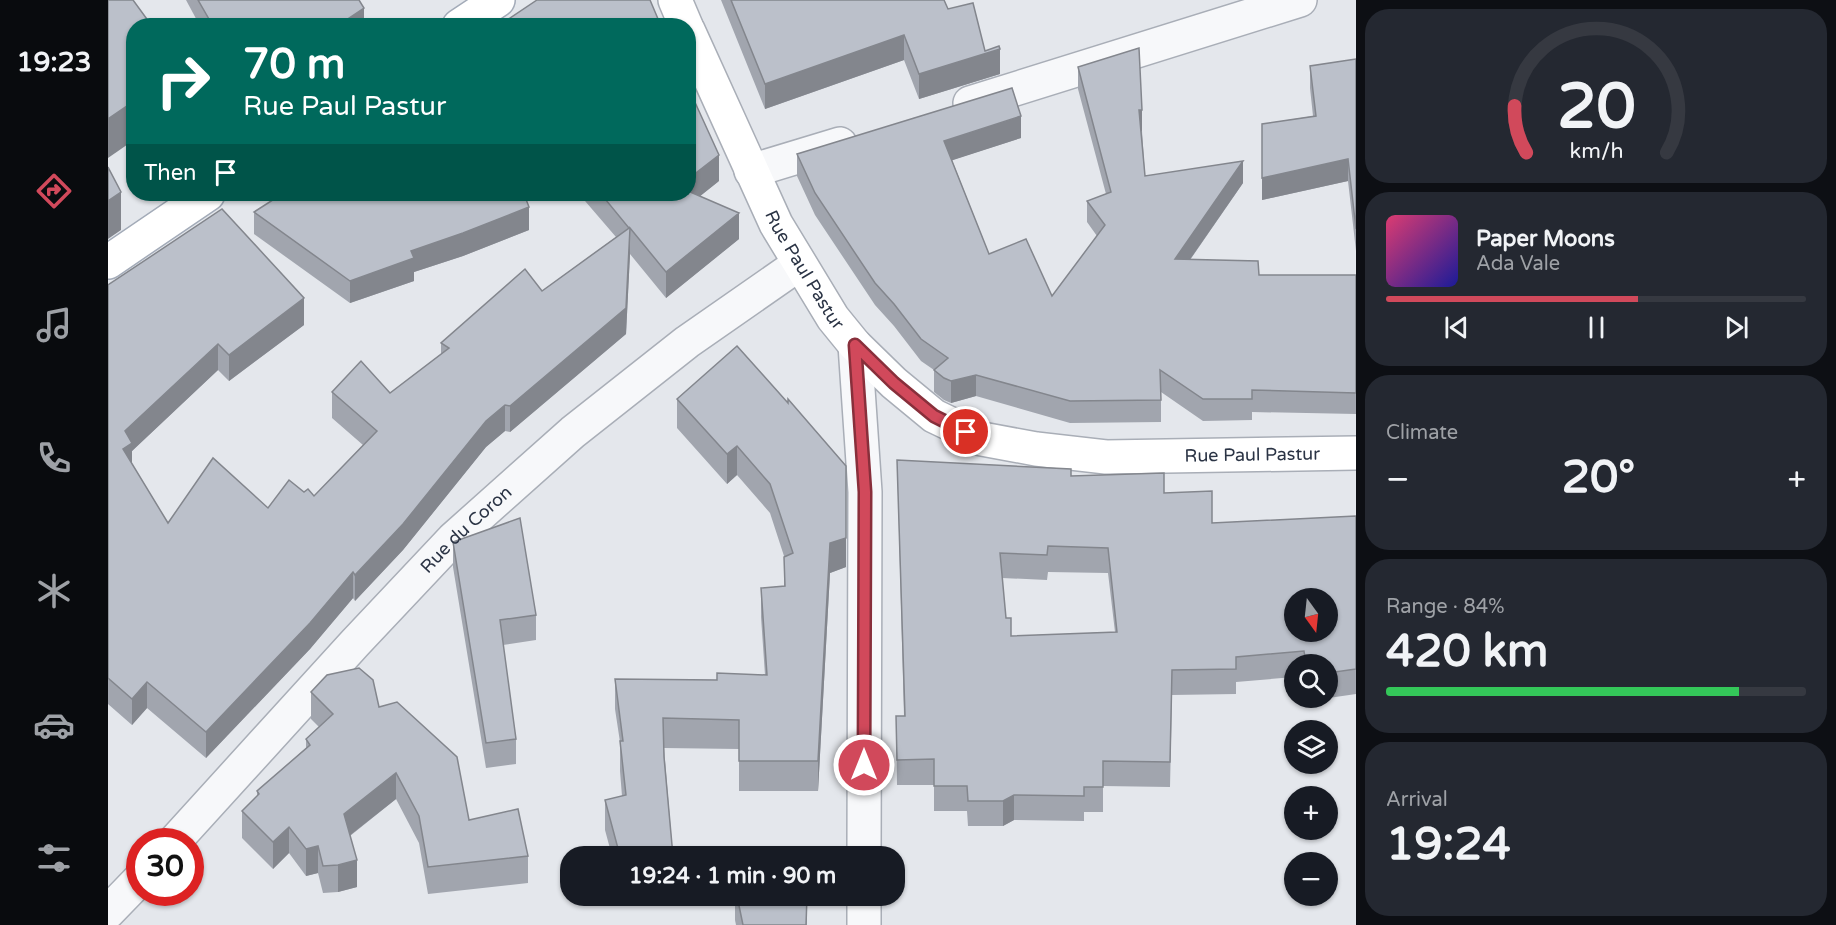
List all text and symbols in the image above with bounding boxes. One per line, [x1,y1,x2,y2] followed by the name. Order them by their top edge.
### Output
[243,39,345,90] text: 70 m
[144,42,222,120] icon: right
[17,46,91,79] text: 19:23
[1557,70,1635,145] text: 20
[243,90,446,123] text: Rue Paul Pastur
[1569,138,1623,164] text: km/h
[209,156,242,189] icon: arrive
[144,160,197,186] text: Then
[33,170,75,212] icon: directions
[760,207,849,334] street label: Rue Paul Pastur
[1476,226,1615,252] text: Paper Moons
[1476,252,1560,276] text: Ada Vale
[33,304,75,346] icon: music
[1440,311,1473,344] icon: previous
[1580,311,1613,344] icon: pause
[1720,311,1753,344] icon: next
[940,406,991,457] pin
[949,415,982,448] icon: arrive
[1386,421,1458,445] text: Climate
[33,437,75,479] icon: phone
[1184,443,1320,467] street label: Rue Paul Pastur
[1562,451,1635,505] text: 20°
[1386,460,1410,499] text: −
[1787,460,1806,499] text: +
[416,481,516,578] street label: Rue du Coron
[33,570,75,612] icon: climate
[1284,588,1338,642] north arrow
[1284,588,1338,906] map controls
[1386,595,1505,619] text: Range · 84%
[1386,625,1548,679] text: 420 km
[1284,654,1338,708] button: search
[33,704,75,746] icon: car
[1284,720,1338,774] button: layers
[832,733,896,797] position arrow
[1284,786,1338,840] button: +
[1386,788,1448,812] text: Arrival
[1386,818,1511,872] text: 19:24
[126,828,204,906] speed limit sign: 30
[33,837,75,879] icon: filters
[1284,852,1338,906] button: −
[629,863,836,889] text: 19:24 · 1 min · 90 m

